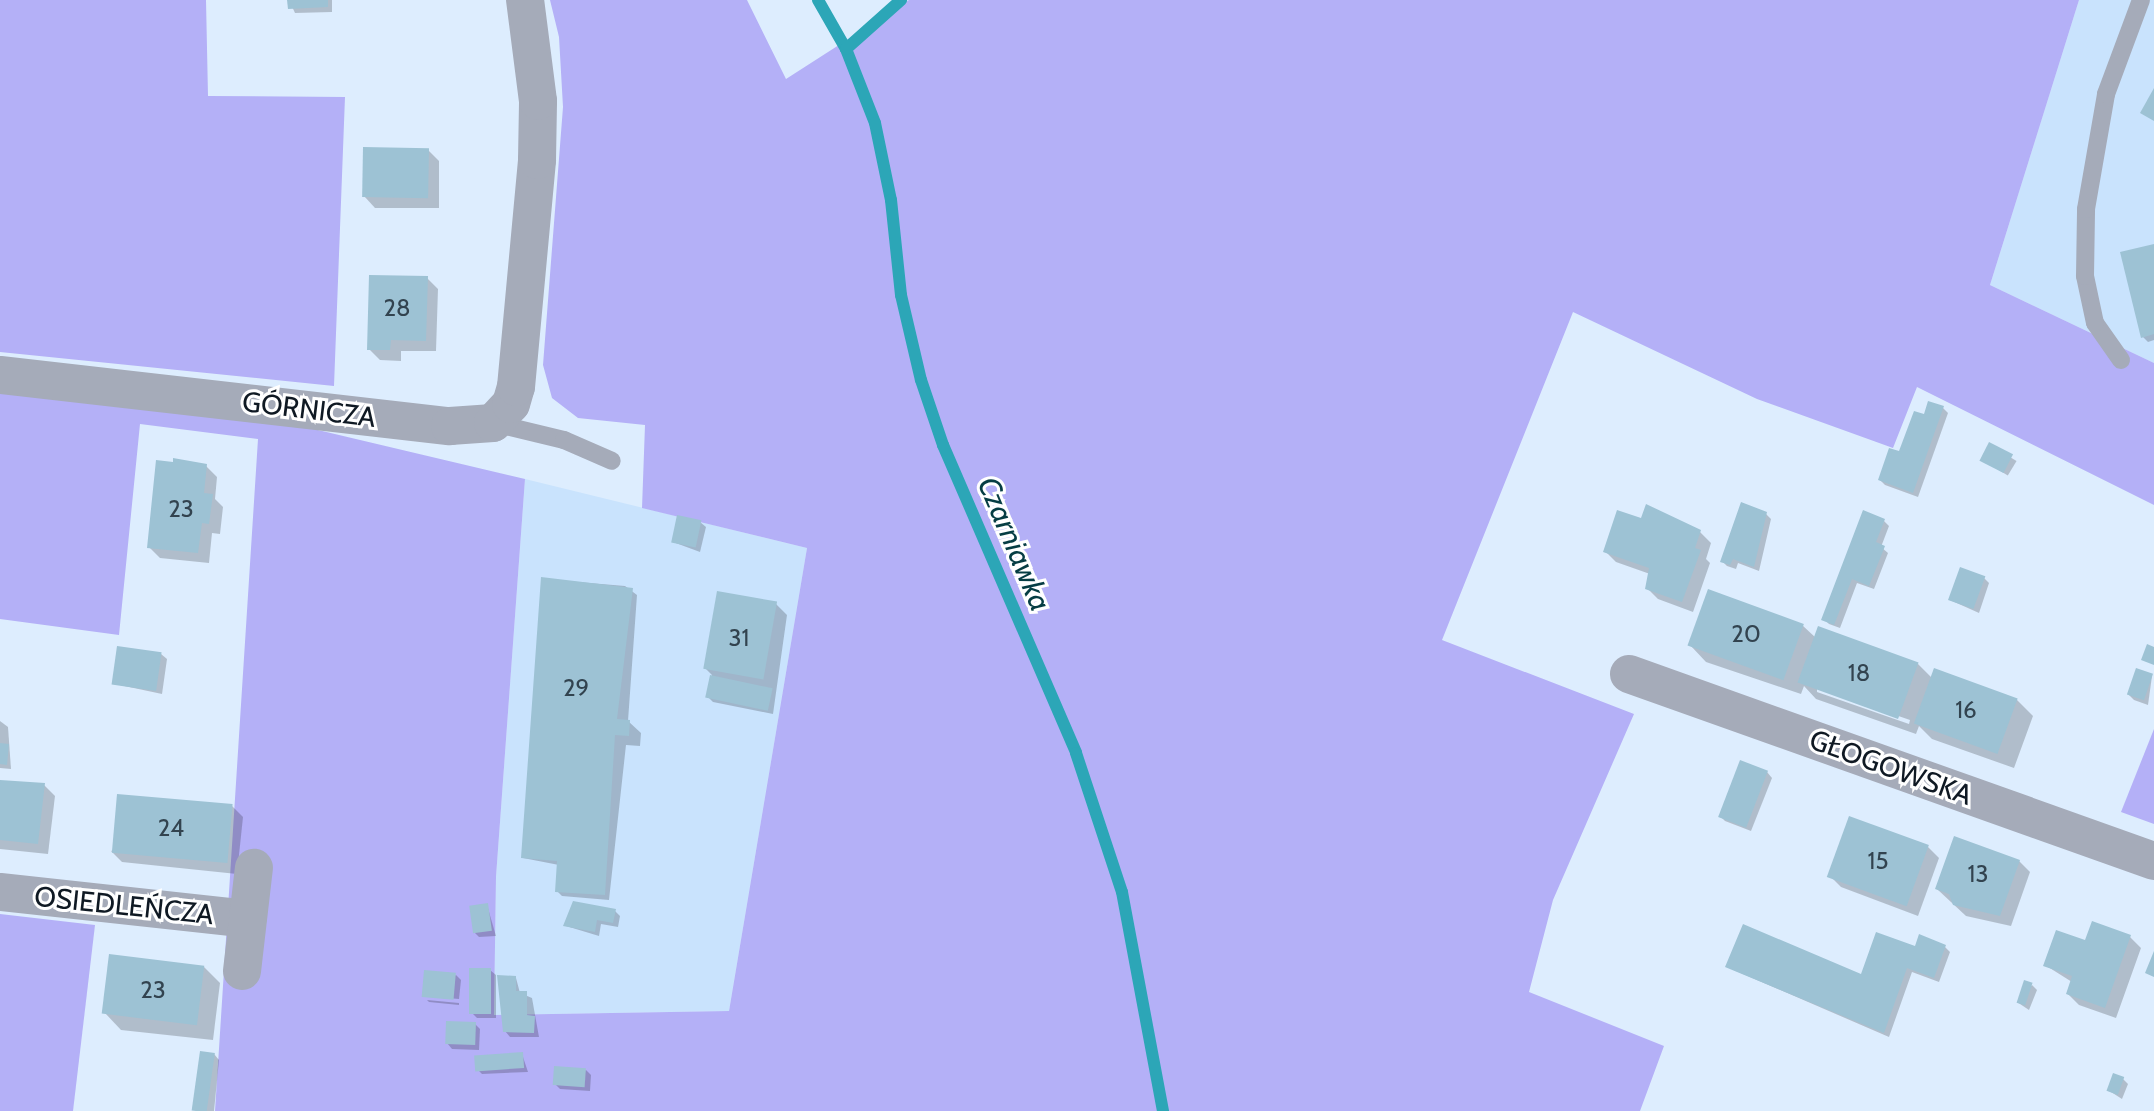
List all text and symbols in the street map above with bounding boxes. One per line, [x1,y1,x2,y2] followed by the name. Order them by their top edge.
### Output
[383,294,411,322] house number: 28
[240,384,378,434] street label: GÓRNICZA
[970,472,1058,616] water label: Czarniawka
[168,495,194,523] house number: 23
[1731,620,1761,648] house number: 20
[729,624,749,652] house number: 31
[1848,659,1870,687] house number: 18
[563,674,589,702] house number: 29
[1955,696,1977,724] house number: 16
[1805,722,1977,812] street label: GŁOGOWSKA
[158,814,184,842] house number: 24
[1868,847,1888,875] house number: 15
[1968,860,1988,888] house number: 13
[33,879,215,931] street label: OSIEDLEŃCZA
[140,976,166,1004] house number: 23

